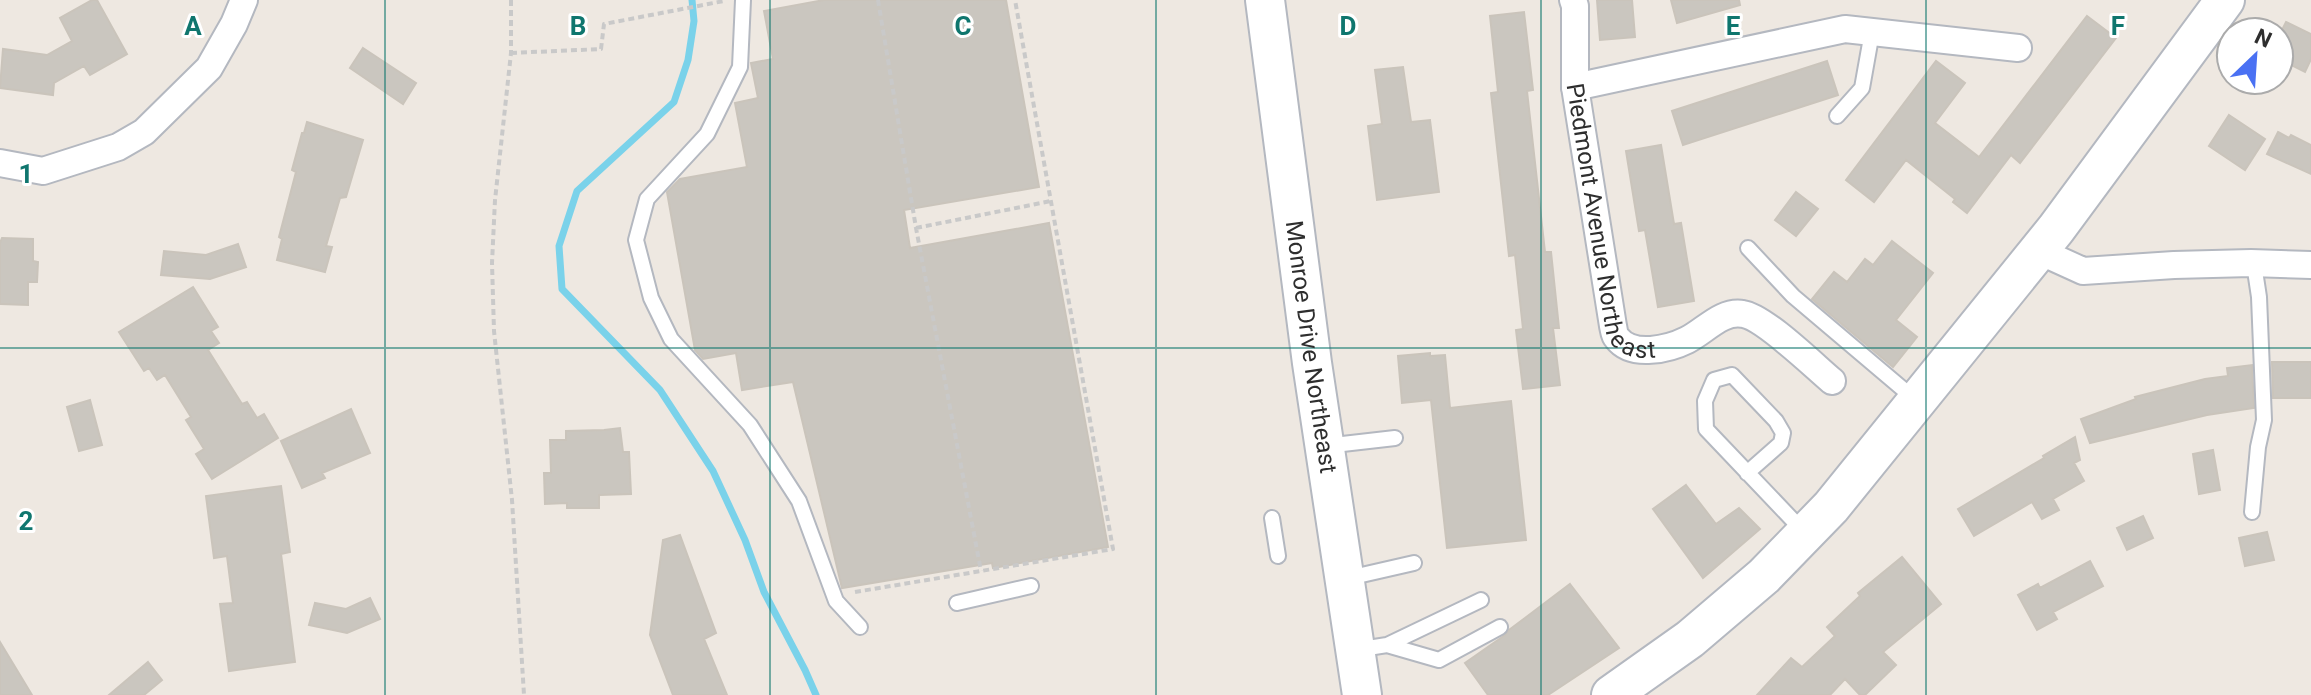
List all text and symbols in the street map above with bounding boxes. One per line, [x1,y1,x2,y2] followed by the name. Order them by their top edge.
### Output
[184,11,202,41] text: A
[570,11,586,41] text: B
[954,11,972,41] text: C
[1340,11,1356,41] text: D
[1726,11,1741,41] text: E
[2111,11,2125,41] text: F
[2215,16,2295,96] north arrow
[2251,24,2276,53] text: N
[1561,81,1657,364] street label: Piedmont Avenue Northeast
[19,159,33,189] text: 1
[1280,219,1342,475] street label: Monroe Drive Northeast
[19,506,33,536] text: 2

